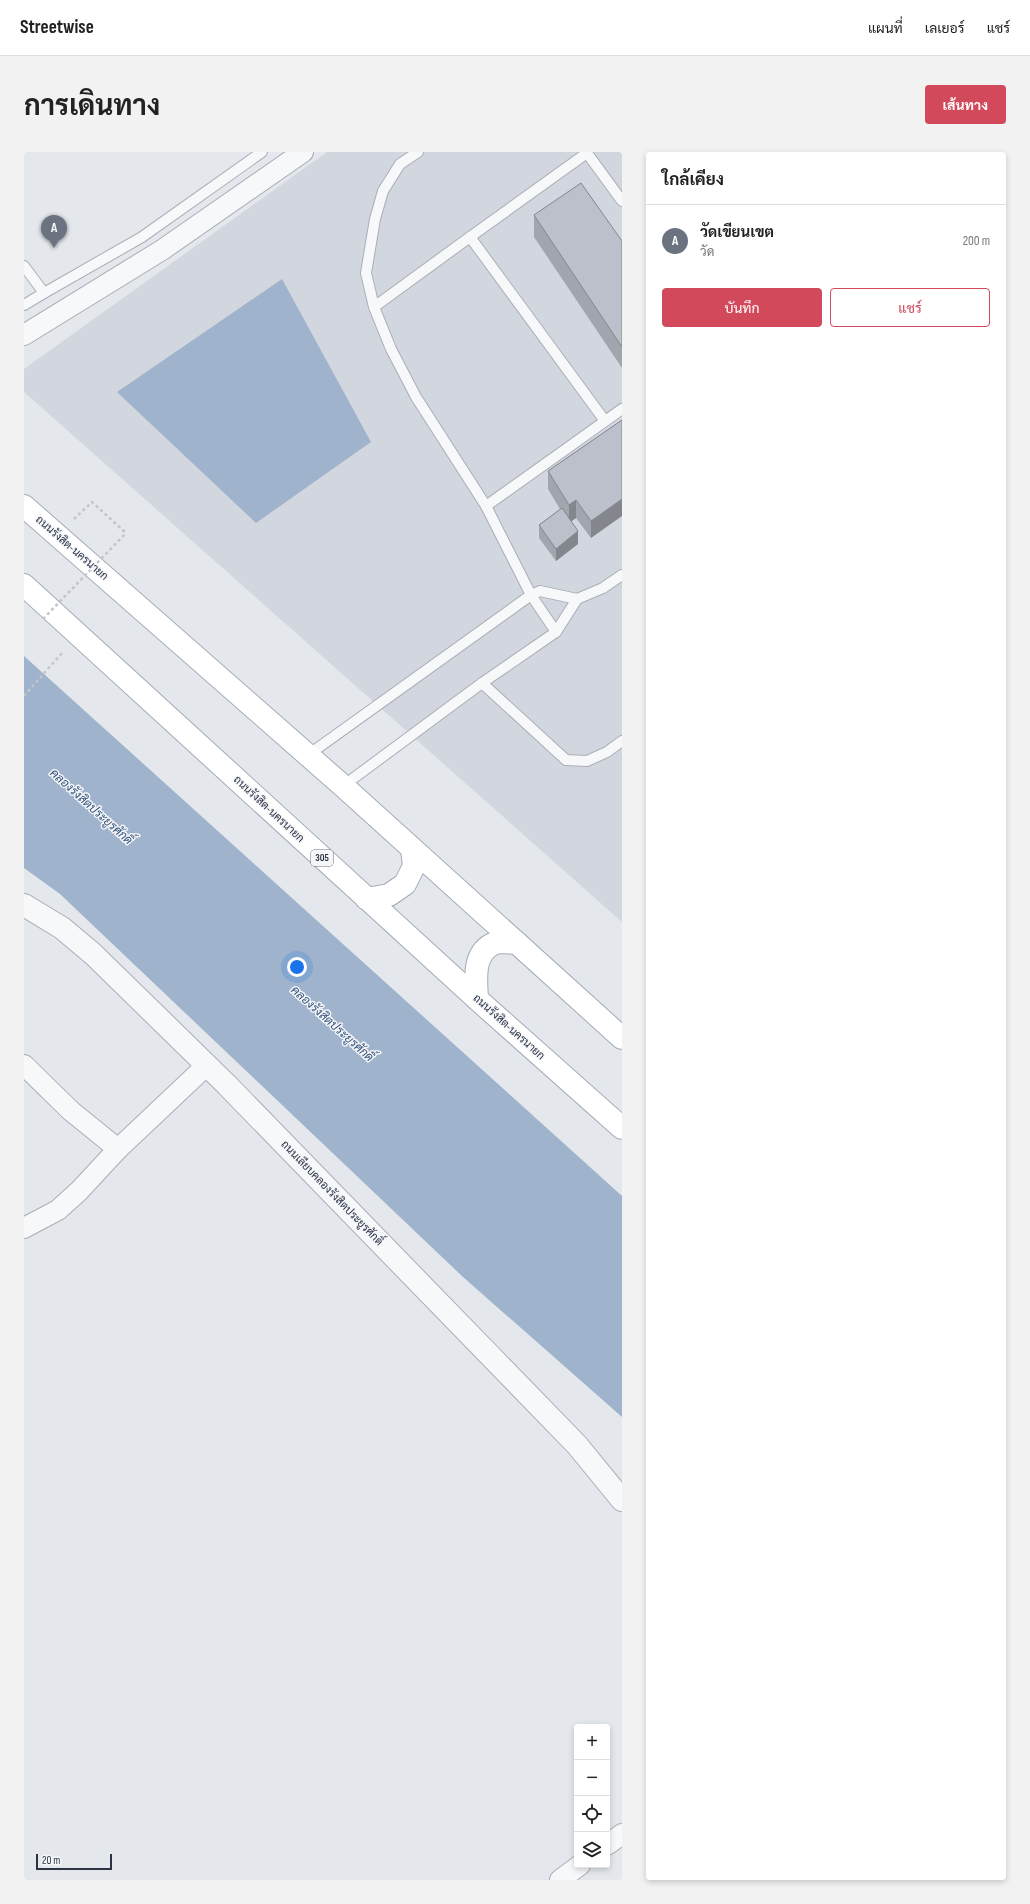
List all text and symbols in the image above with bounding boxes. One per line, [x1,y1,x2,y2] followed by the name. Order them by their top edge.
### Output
[20,16,94,39] text: Streetwise
[868,20,903,37] text: แผนที่
[925,20,965,37] text: เลเยอร์
[987,20,1010,37] text: แชร์
[925,85,1006,124] button: เส้นทาง
[24,90,160,123] text: การเดินทาง
[662,170,724,190] text: ใกล้เคียง
[41,215,67,248] pin: A
[700,223,774,242] text: วัดเขียนเขต
[672,233,678,249] text: A
[963,233,990,249] text: 200 m
[700,244,714,260] text: วัด
[662,288,822,327] button: บันทึก
[830,288,990,327] button: แชร์
[33,512,112,583] street label: ถนนรังสิต-นครนายก
[47,763,141,850] water label: คลองรังสิตประยูรศักดิ์
[231,772,308,845] street label: ถนนรังสิต-นครนายก
[311,850,333,866] road number: 305
[287,957,307,977] your location
[288,980,382,1067] water label: คลองรังสิตประยูรศักดิ์
[471,991,548,1063] street label: ถนนรังสิต-นครนายก
[278,1134,390,1249] street label: ถนนเลียบคลองรังสิตประยูรศักดิ์
[574,1724,610,1868] map controls
[574,1724,610,1760] button: +
[574,1760,610,1796] button: −
[574,1796,610,1832] button: locate
[574,1832,610,1868] button: layers
[36,1852,112,1871] scale bar
[42,1854,60,1867] text: 20 m

